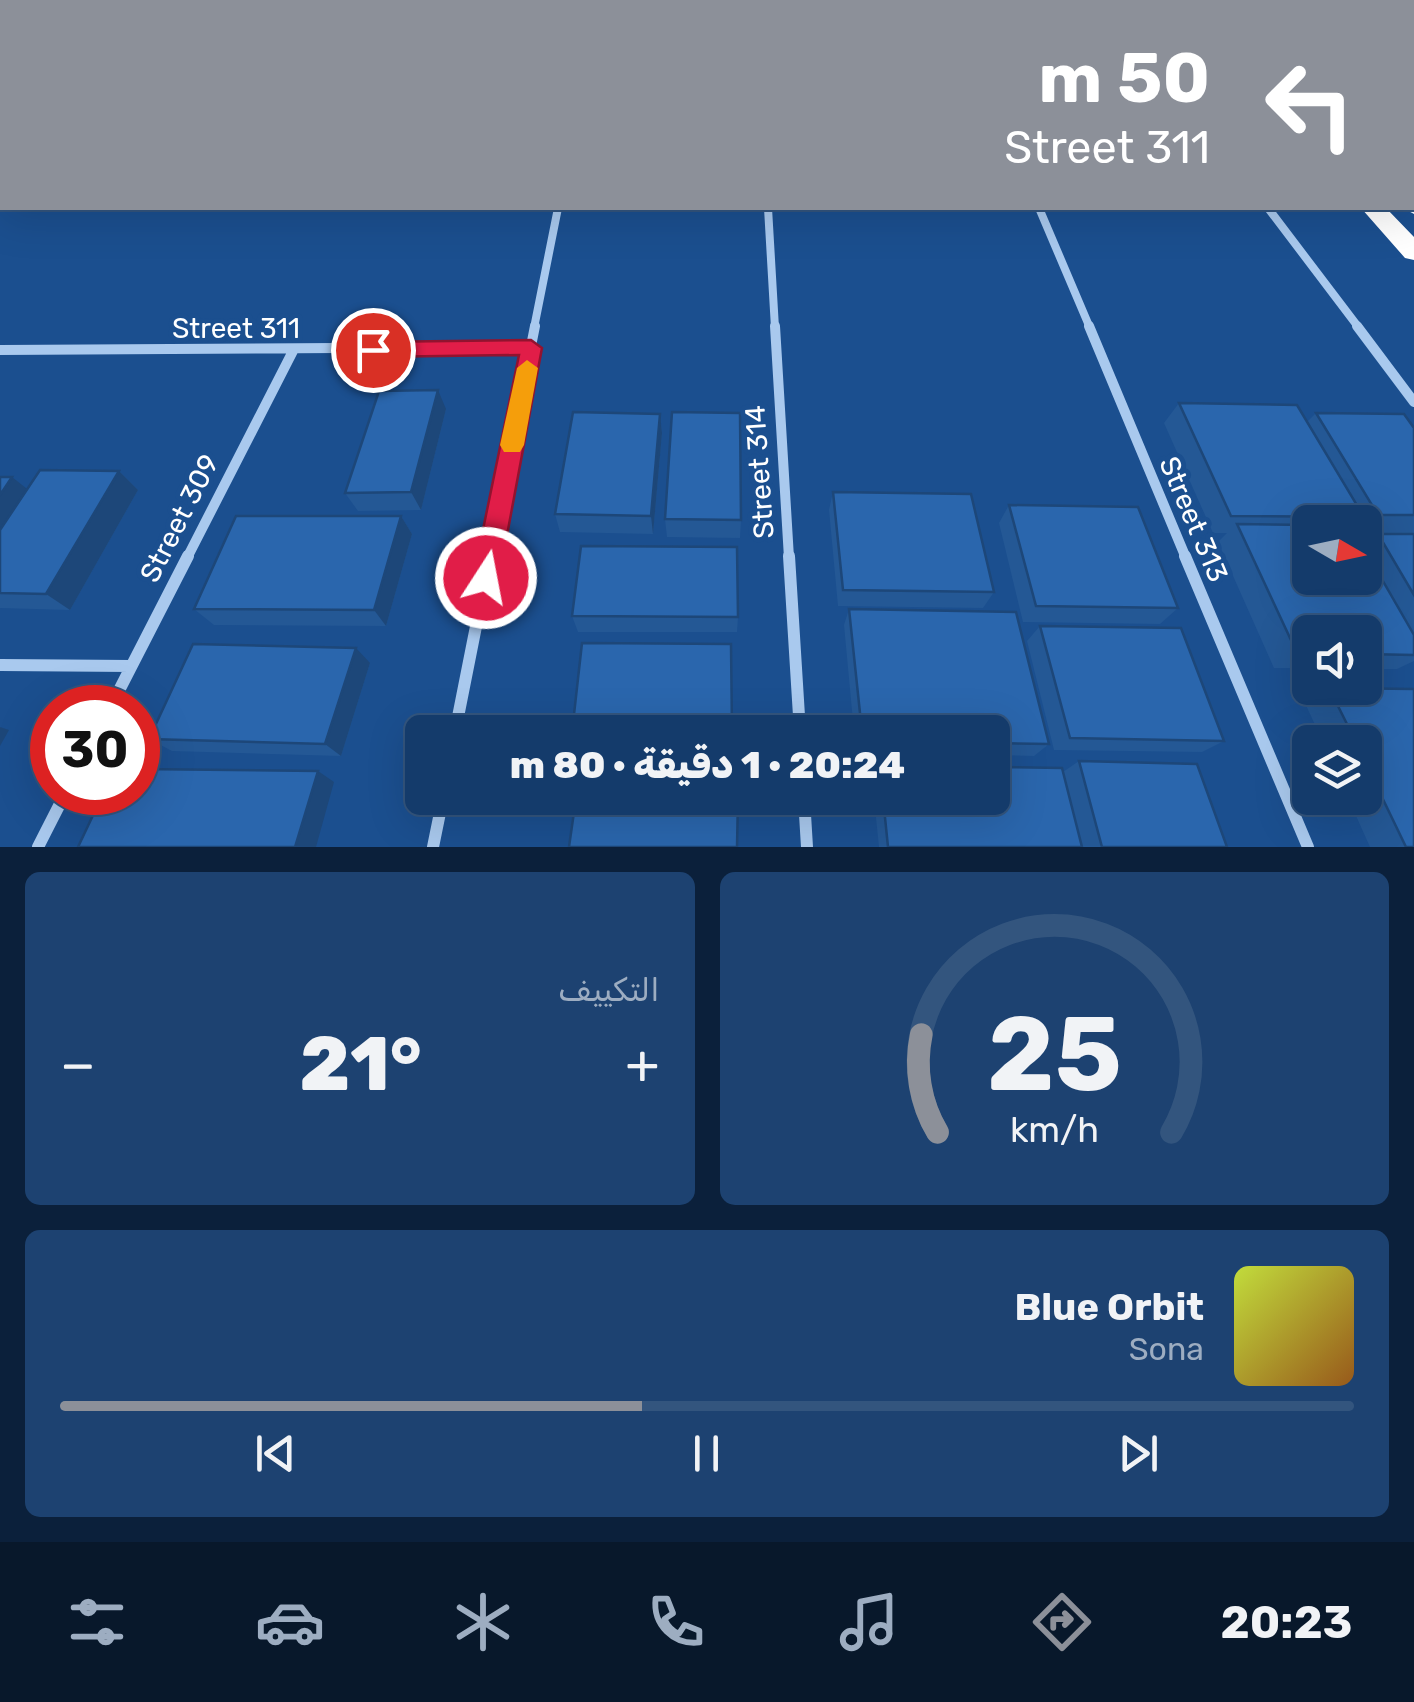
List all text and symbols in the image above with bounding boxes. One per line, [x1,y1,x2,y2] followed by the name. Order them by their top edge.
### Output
[1038,37,1210,120] text: 50 m
[1245,40,1375,170] icon: left
[1004,121,1210,174] text: Street 311
[331,308,416,393] pin
[172,312,300,345] street label: Street 311
[346,323,401,378] icon: arrive
[738,404,781,540] street label: Street 314
[133,449,226,588] street label: Street 309
[1152,452,1235,587] street label: Street 313
[1292,505,1382,595] north arrow
[1292,505,1382,815] map controls
[434,526,538,630] position arrow
[1292,615,1382,705] button: sound
[30,685,160,815] speed limit sign: 30
[1292,725,1382,815] button: layers
[510,742,905,788] text: 20:24 · 1 دقيقة · 80 m
[558,971,660,1009] text: التكييف
[987,993,1122,1116] text: 25
[300,1020,421,1109] text: 21°
[60,1032,96,1097] text: −
[625,1032,659,1097] text: +
[1010,1109,1099,1151] text: km/h
[1014,1284,1204,1330] text: Blue Orbit
[1129,1330,1204,1368] text: Sona
[248,1426,303,1481] icon: previous
[679,1426,734,1481] icon: pause
[1111,1426,1166,1481] icon: next
[62,1587,132,1657] icon: filters
[255,1587,325,1657] icon: car
[448,1587,518,1657] icon: climate
[641,1587,711,1657] icon: phone
[834,1587,904,1657] icon: music
[1027,1587,1097,1657] icon: directions
[1221,1596,1352,1649] text: 20:23

